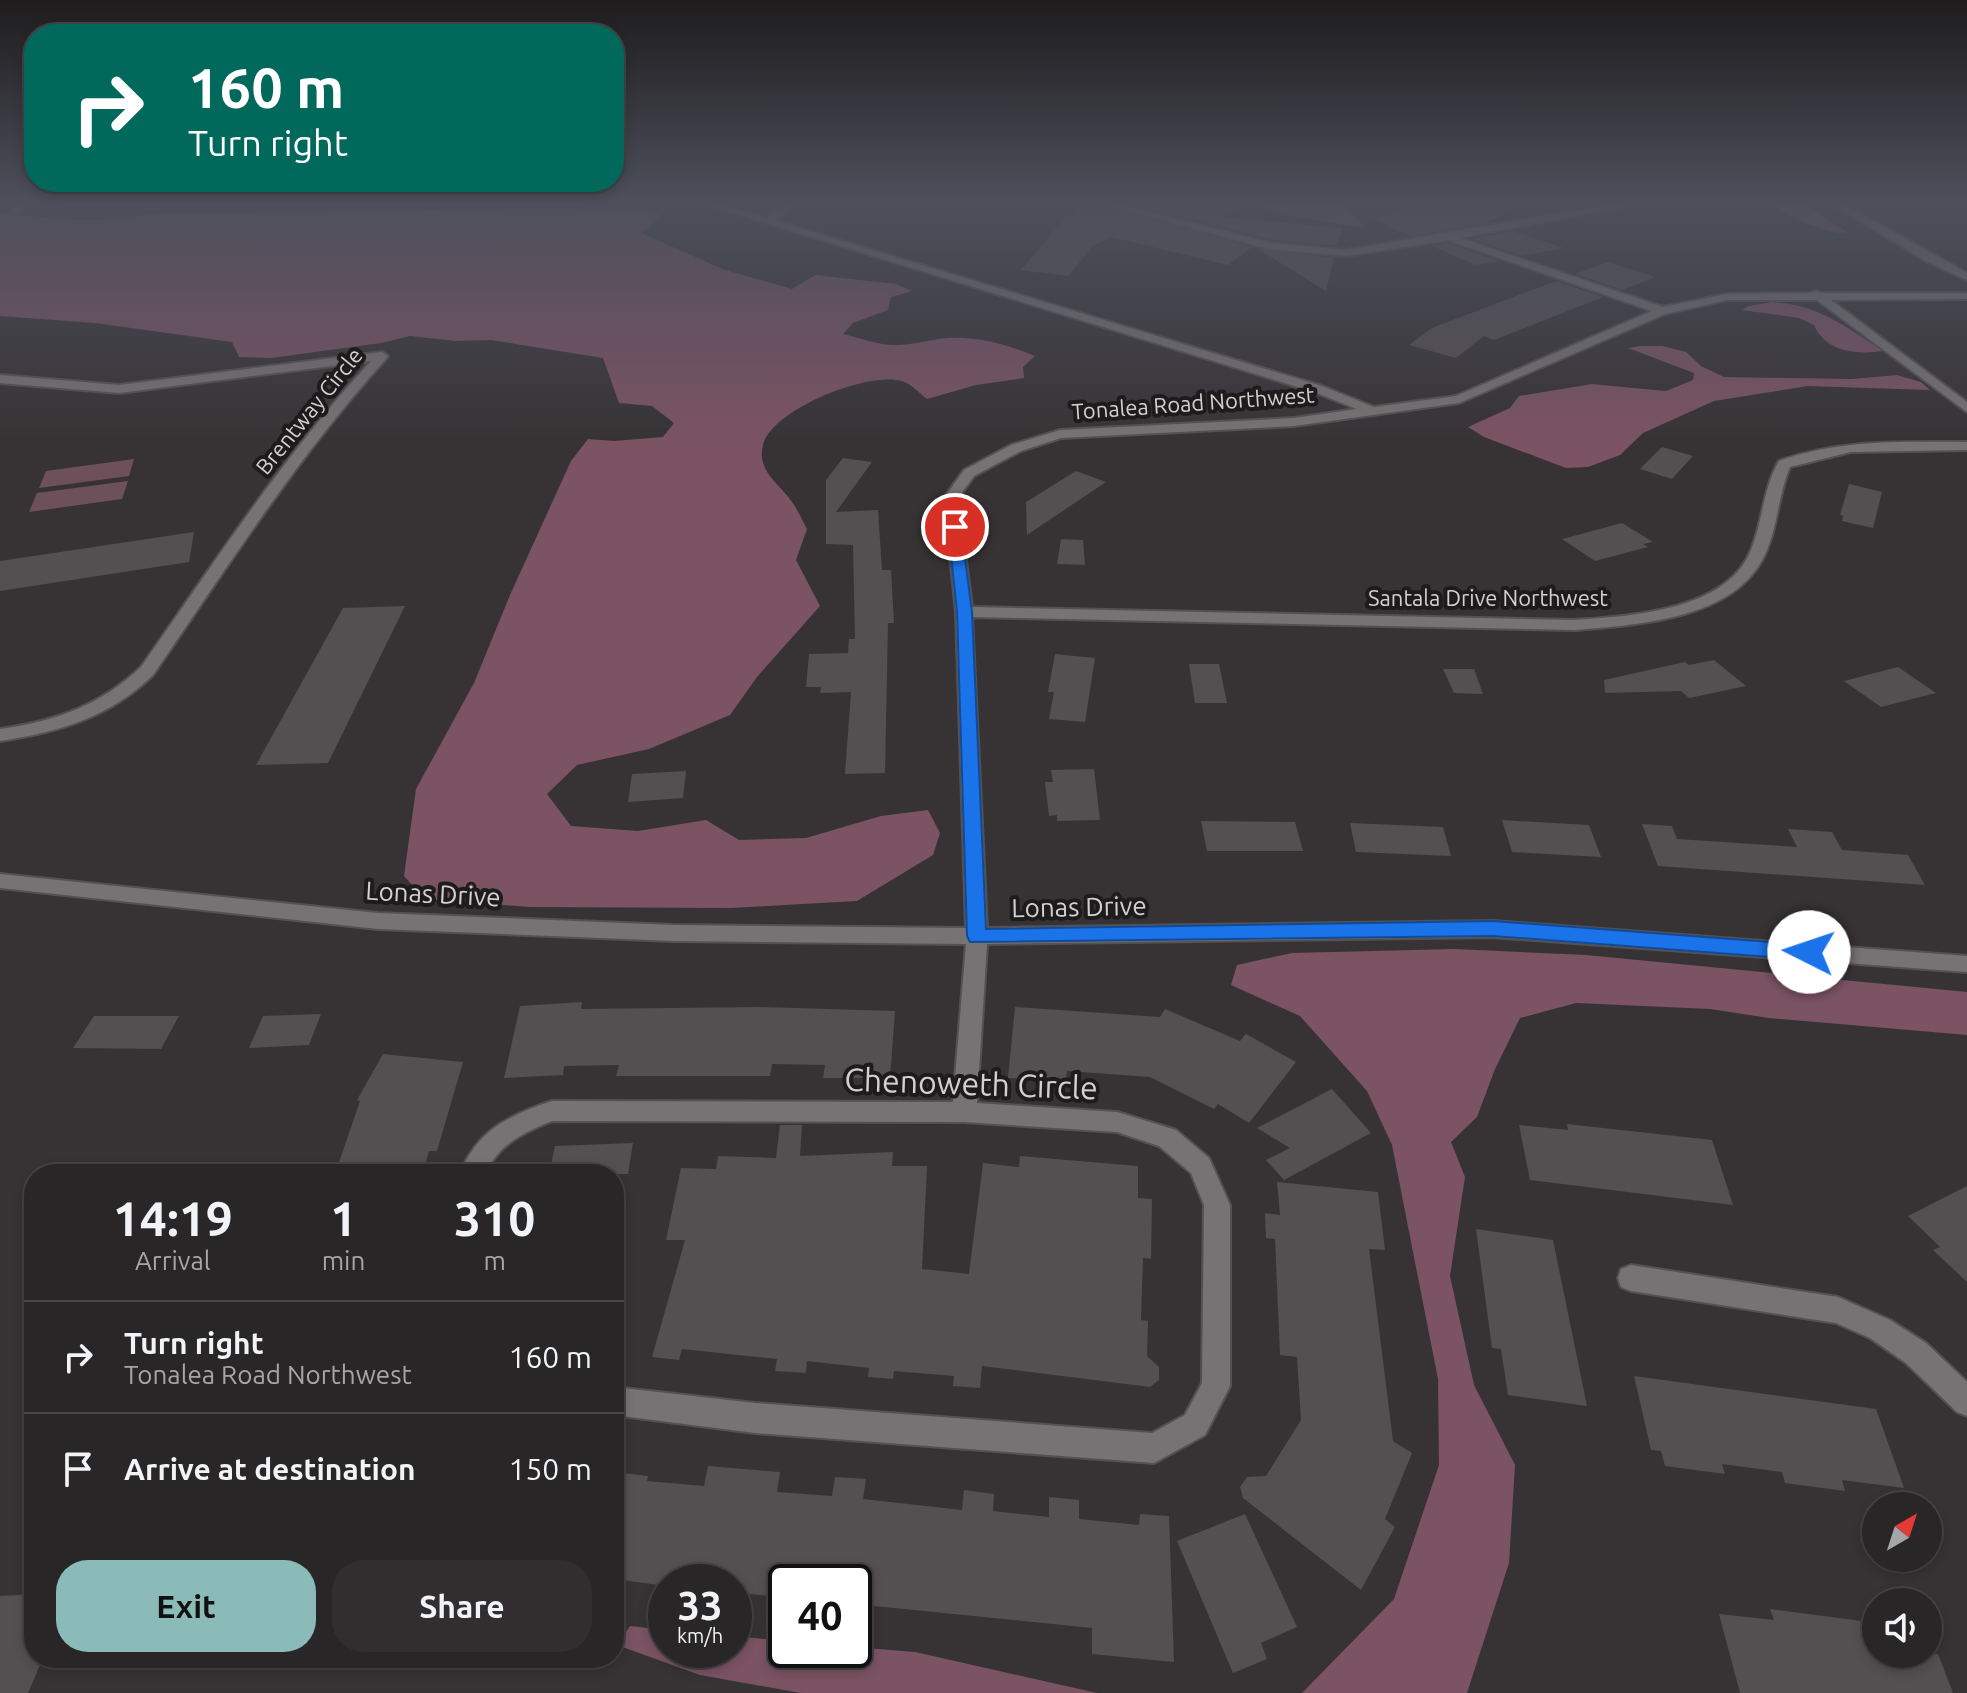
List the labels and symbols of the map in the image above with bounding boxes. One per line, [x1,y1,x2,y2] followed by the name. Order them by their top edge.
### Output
[250,343,367,479] street label: Brentway Circle
[1071,382,1316,423] street label: Tonalea Road Northwest
[921,493,989,561] pin
[1368,585,1608,610] street label: Santala Drive Northwest
[365,875,501,912] street label: Lonas Drive
[1011,891,1147,922] street label: Lonas Drive
[1767,910,1851,994] position arrow
[844,1061,1098,1105] street label: Chenoweth Circle
[1862,1492,1942,1572] north arrow
[768,1564,872,1668] speed limit sign: 40

